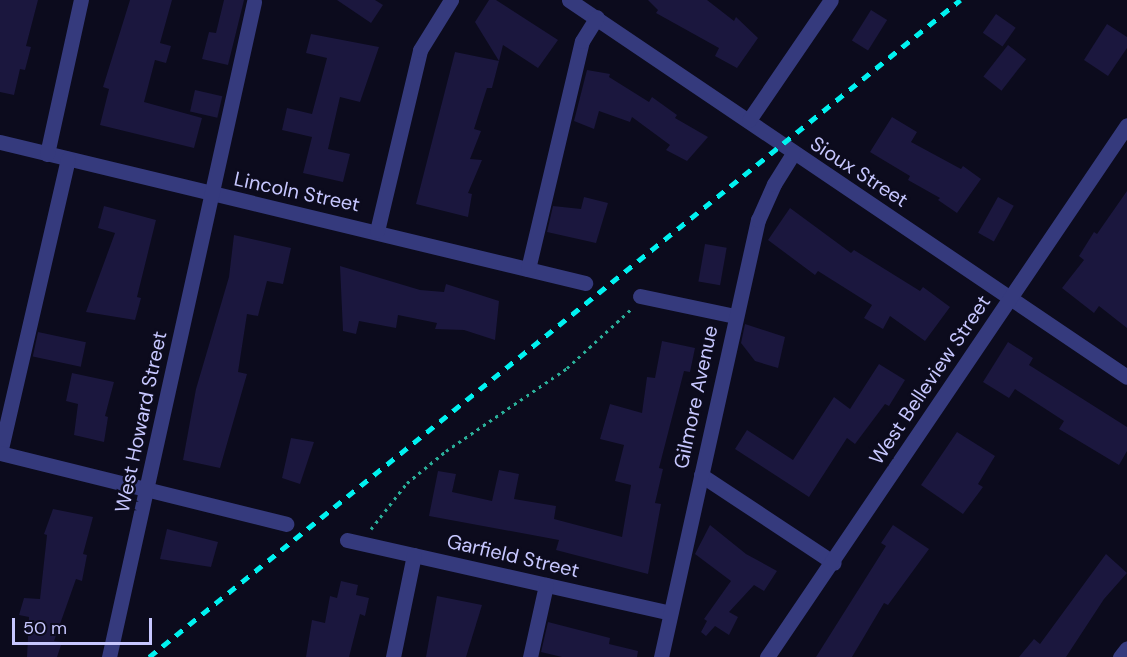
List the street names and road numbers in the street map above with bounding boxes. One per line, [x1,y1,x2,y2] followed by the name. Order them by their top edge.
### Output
[806,132,912,212] street label: Sioux Street
[232,167,362,217] street label: Lincoln Street
[864,291,996,469] street label: West Belleview Street
[669,323,723,471] street label: Gilmore Avenue
[110,329,172,515] street label: West Howard Street
[445,529,581,583] street label: Garfield Street

